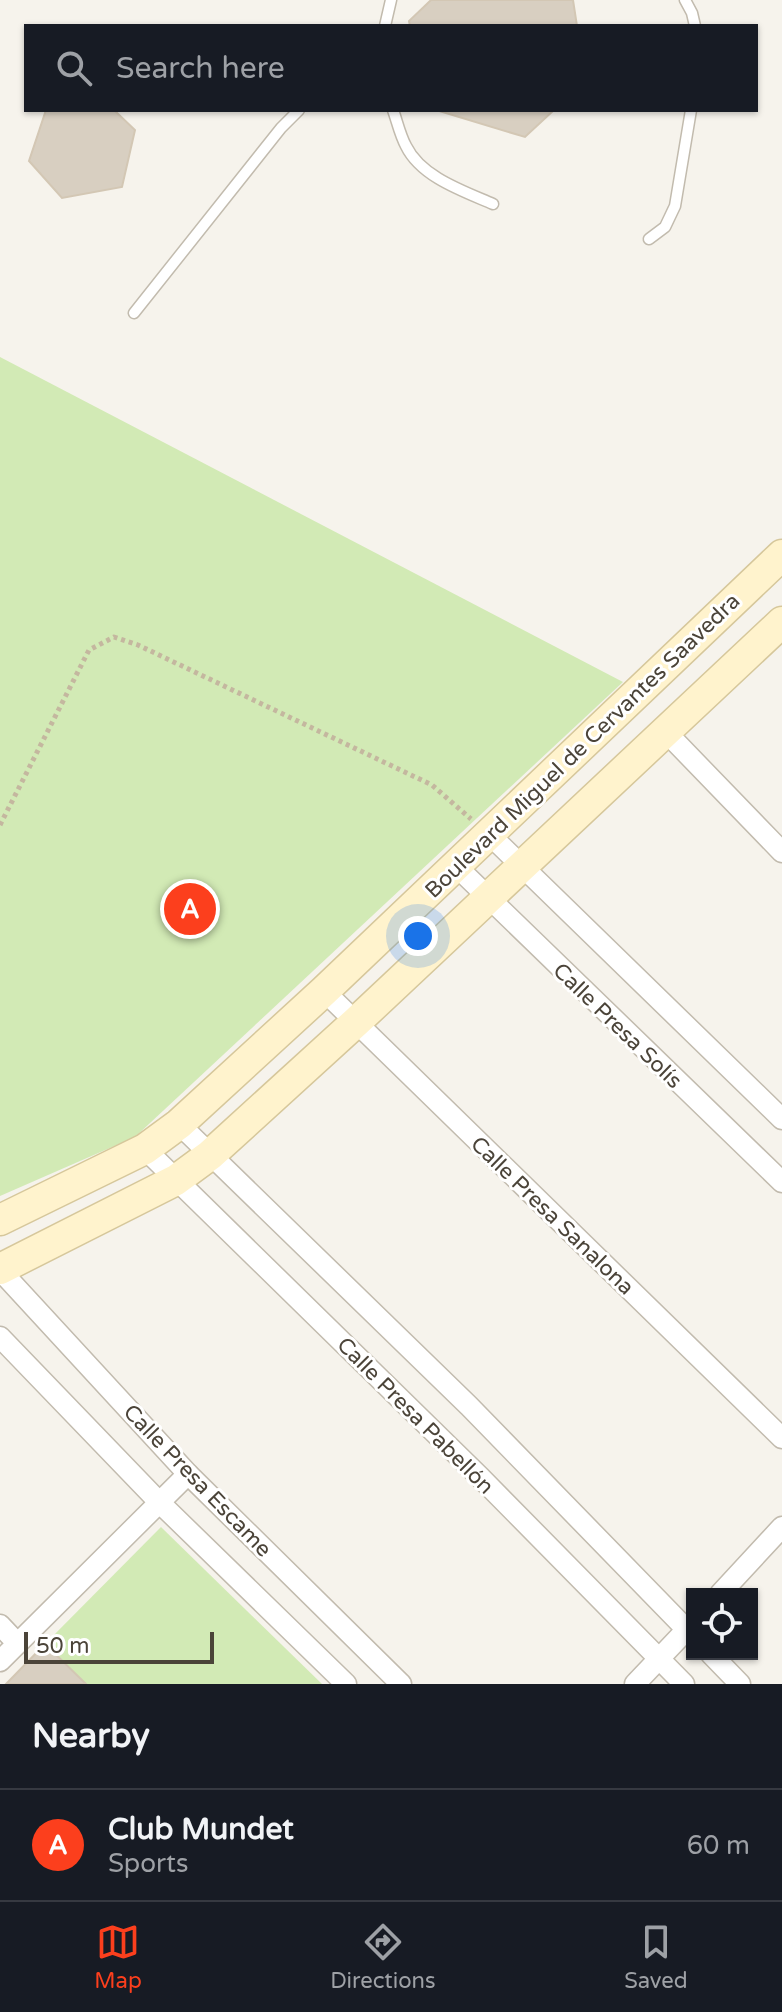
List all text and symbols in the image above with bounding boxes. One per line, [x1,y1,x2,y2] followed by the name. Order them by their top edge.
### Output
[24,24,758,112] search box
[52,46,96,90] icon: search
[116,50,285,87] text: Search here
[420,588,745,904] street label: Boulevard Miguel de Cervantes Saavedra
[164,879,216,939] pin: A
[398,916,438,956] your location
[547,958,687,1094] street label: Calle Presa Solís
[465,1131,639,1300] street label: Calle Presa Sanalona
[331,1332,499,1500] street label: Calle Presa Pabellón
[118,1399,277,1562] street label: Calle Presa Escame
[686,1588,758,1660] map controls
[686,1588,758,1660] button: locate
[24,1628,214,1664] scale bar
[36,1633,90,1659] text: 50 m
[32,1716,150,1757] text: Nearby
[108,1811,294,1848] text: Club Mundet
[48,1830,68,1861] text: A
[687,1830,750,1861] text: 60 m
[108,1848,188,1879] text: Sports
[94,1920,142,1994] tab: Map
[330,1920,436,1994] tab: Directions
[624,1920,688,1994] tab: Saved

